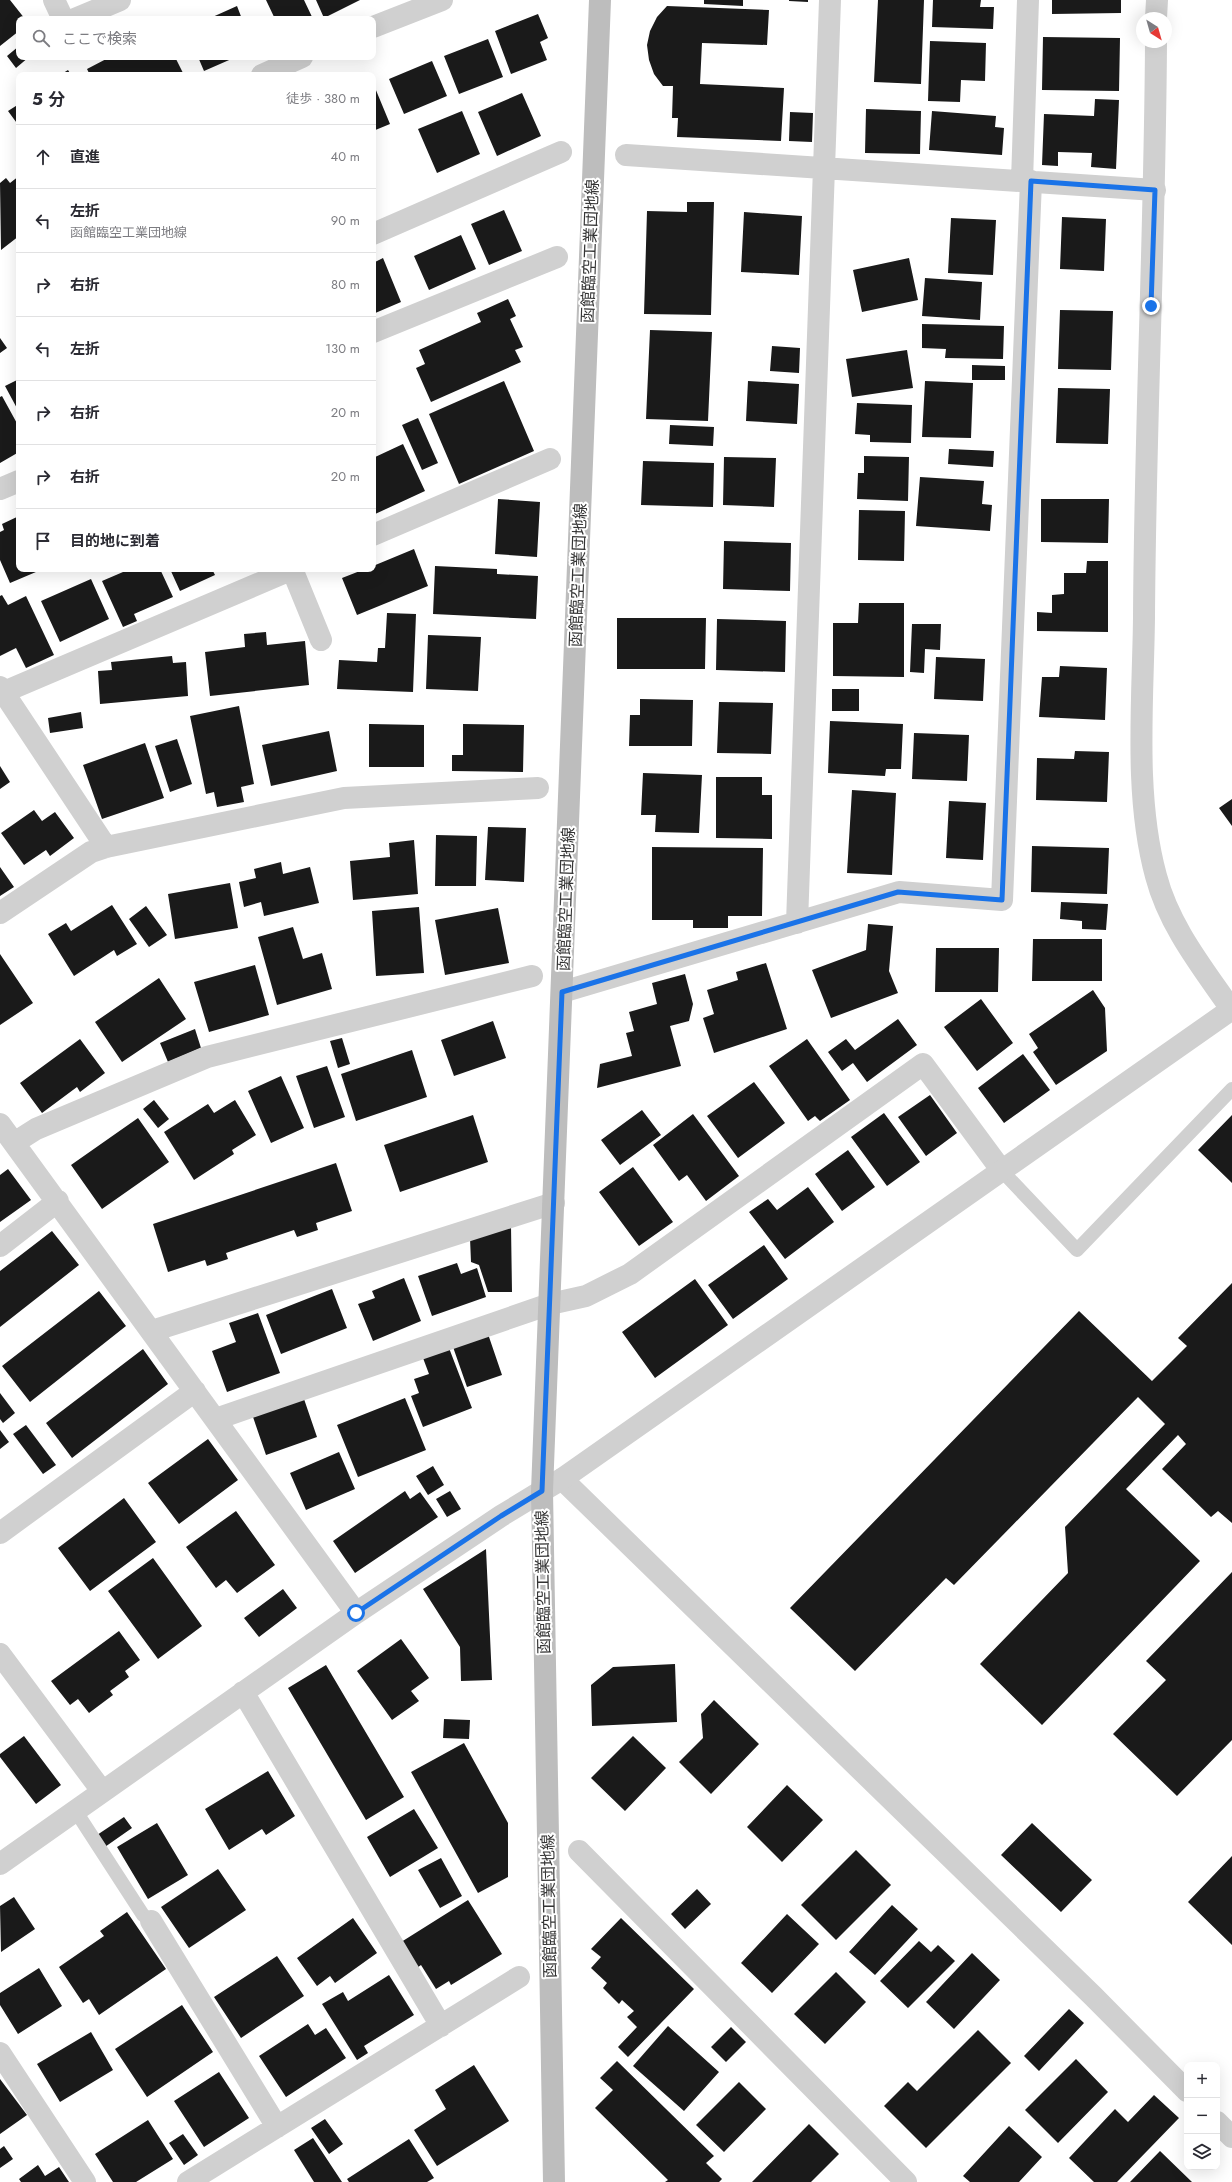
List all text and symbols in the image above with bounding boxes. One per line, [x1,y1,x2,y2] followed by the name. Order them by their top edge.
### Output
[1136,12,1172,48] north arrow
[16,16,376,60] search box
[30,27,52,49] icon: search
[62,28,137,50] text: ここで検索
[32,87,65,111] text: 5 分
[286,89,360,108] text: 徒歩 · 380 m
[32,146,54,168] icon: ahead
[70,146,100,168] text: 直進
[331,147,360,166] text: 40 m
[576,179,604,323] street label: 函館臨空工業団地線
[70,200,100,222] text: 左折
[32,210,54,232] icon: left
[331,211,360,230] text: 90 m
[70,223,187,242] text: 函館臨空工業団地線
[32,274,54,296] icon: right
[70,274,100,296] text: 右折
[331,275,360,294] text: 80 m
[1142,297,1160,315] route end
[32,338,54,360] icon: left
[70,338,100,360] text: 左折
[325,339,360,358] text: 130 m
[32,402,54,424] icon: right
[70,402,100,424] text: 右折
[331,403,360,422] text: 20 m
[32,466,54,488] icon: right
[70,466,100,488] text: 右折
[331,467,360,486] text: 20 m
[564,503,592,647] street label: 函館臨空工業団地線
[32,530,54,552] icon: arrive
[70,530,160,552] text: 目的地に到着
[552,827,580,971] street label: 函館臨空工業団地線
[530,1510,556,1654] street label: 函館臨空工業団地線
[347,1604,365,1622] route start
[536,1834,562,1978] street label: 函館臨空工業団地線
[1184,2062,1220,2170] map controls
[1184,2062,1220,2098] button: +
[1184,2098,1220,2134] button: −
[1184,2134,1220,2170] button: layers

